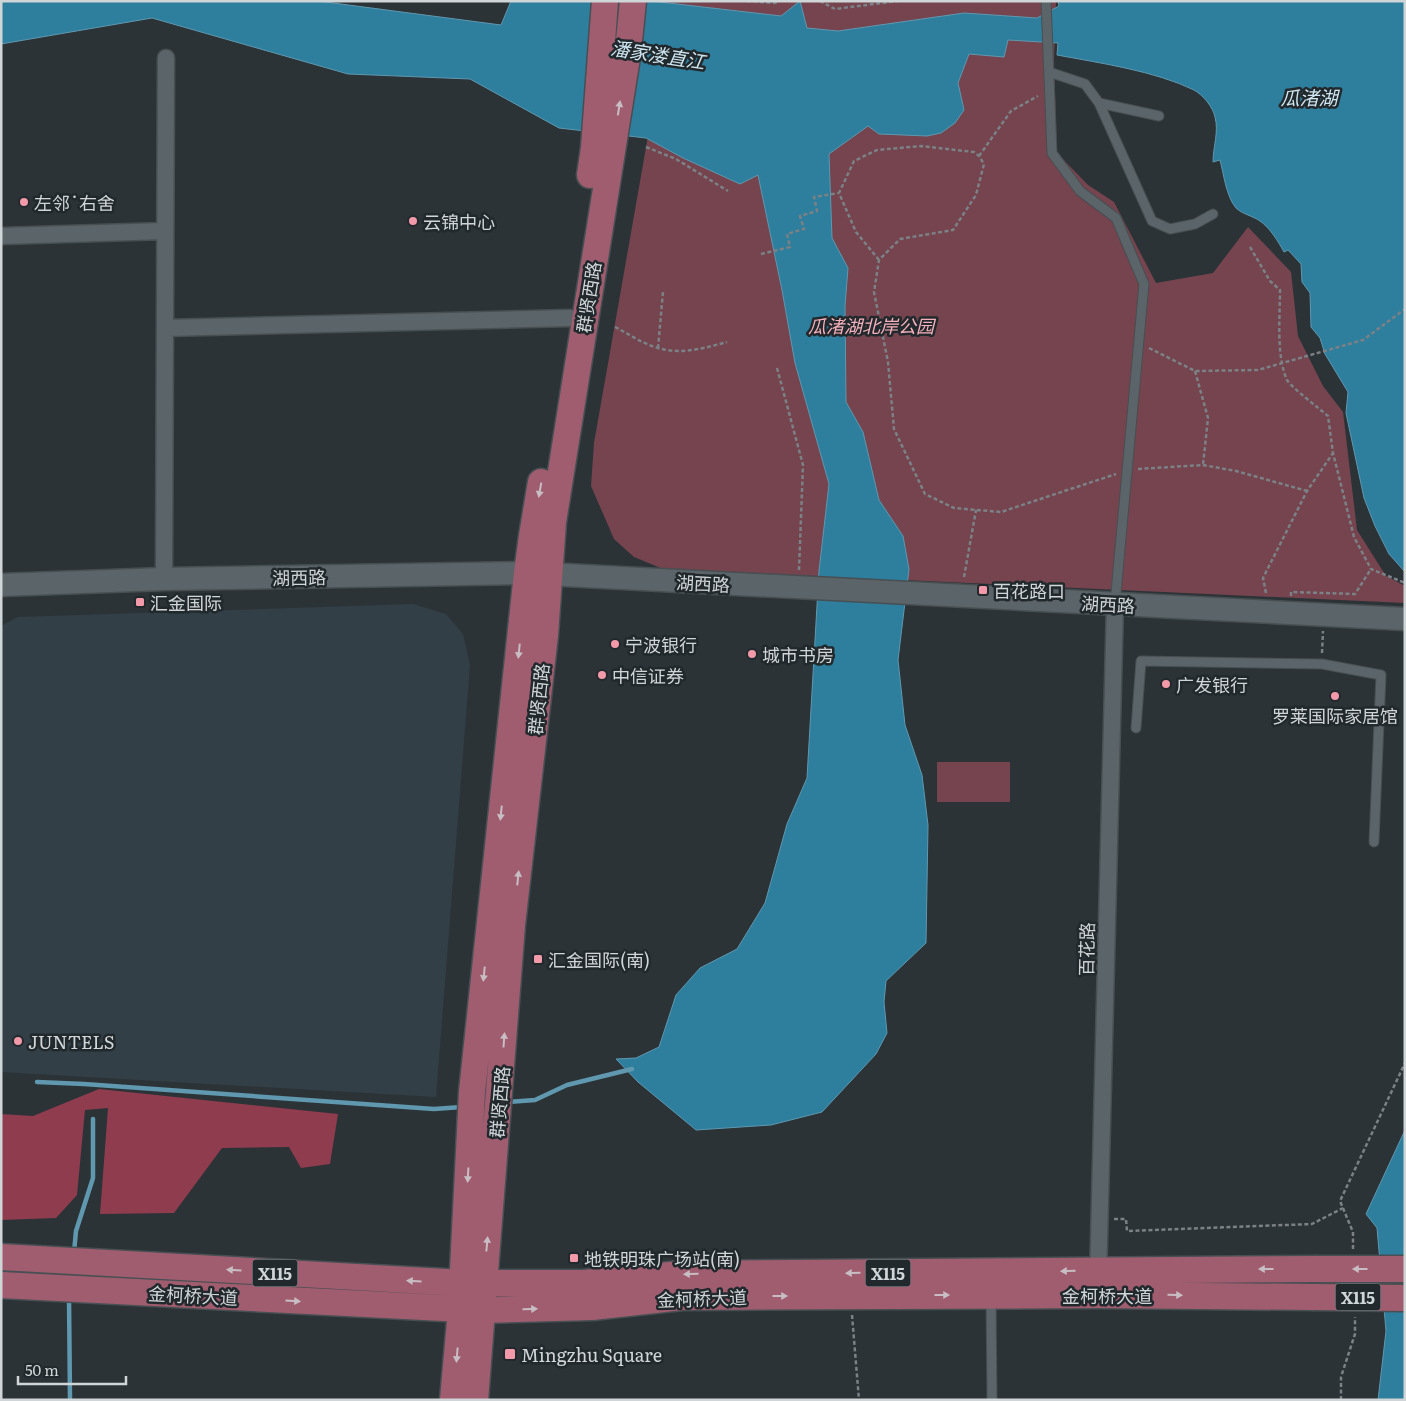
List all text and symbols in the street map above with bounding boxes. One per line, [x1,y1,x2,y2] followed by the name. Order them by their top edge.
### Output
[609,33,709,76] water label: 潘家溇直江
[1280,83,1340,111] water label: 瓜渚湖
[615,100,623,116] one-way arrow
[34,189,115,216] place label: 左邻˙右舍
[18,196,30,208] marker: 左邻˙右舍
[423,208,495,235] place label: 云锦中心
[407,215,419,227] marker: 云锦中心
[569,259,607,335] street label: 群贤西路
[808,312,937,339] park label: 瓜渚湖北岸公园
[535,483,543,499] one-way arrow
[272,563,326,591] street label: 湖西路
[675,568,731,598] street label: 湖西路
[993,577,1065,604] place label: 百花路口
[977,584,989,596] marker: 百花路口
[150,589,222,616] place label: 汇金国际
[1080,589,1136,619] street label: 湖西路
[134,596,146,608] marker: 汇金国际
[625,631,697,658] place label: 宁波银行
[609,638,621,650] marker: 宁波银行
[762,641,834,668] place label: 城市书房
[515,644,523,660] one-way arrow
[746,648,758,660] marker: 城市书房
[521,662,555,736] street label: 群贤西路
[612,662,684,689] place label: 中信证券
[596,669,608,681] marker: 中信证券
[1176,671,1248,698] place label: 广发银行
[1160,678,1172,690] marker: 广发银行
[1329,690,1341,702] marker: 罗莱国际家居馆
[1272,702,1398,729] place label: 罗莱国际家居馆
[497,805,505,821] one-way arrow
[514,870,522,886] one-way arrow
[1072,922,1100,976] street label: 百花路
[548,946,650,973] place label: 汇金国际(南)
[532,953,544,965] marker: 汇金国际(南)
[480,967,488,983] one-way arrow
[28,1028,114,1055] place label: JUNTELS
[500,1032,508,1048] one-way arrow
[12,1035,24,1047] marker: JUNTELS
[482,1065,516,1139] street label: 群贤西路
[464,1167,472,1183] one-way arrow
[483,1236,491,1252] one-way arrow
[584,1245,740,1272] place label: 地铁明珠广场站(南)
[568,1252,580,1264] marker: 地铁明珠广场站(南)
[252,1260,298,1286] road number: X115
[866,1260,910,1286] road number: X115
[1258,1265,1274,1273] one-way arrow
[1351,1265,1367,1273] one-way arrow
[226,1266,242,1274] one-way arrow
[1060,1267,1076,1275] one-way arrow
[845,1269,861,1277] one-way arrow
[683,1270,699,1278] one-way arrow
[406,1276,422,1284] one-way arrow
[147,1279,239,1311] street label: 金柯桥大道
[1062,1282,1152,1309] street label: 金柯桥大道
[657,1283,747,1313] street label: 金柯桥大道
[1336,1284,1380,1310] road number: X115
[935,1291,951,1299] one-way arrow
[1167,1291,1183,1299] one-way arrow
[772,1292,788,1300] one-way arrow
[286,1297,302,1305] one-way arrow
[523,1304,539,1312] one-way arrow
[521,1341,662,1368] place label: Mingzhu Square
[453,1347,461,1363] one-way arrow
[503,1347,517,1361] marker: Mingzhu Square
[18,1354,125,1386] scale bar
[25,1358,59,1381] text: 50 m

